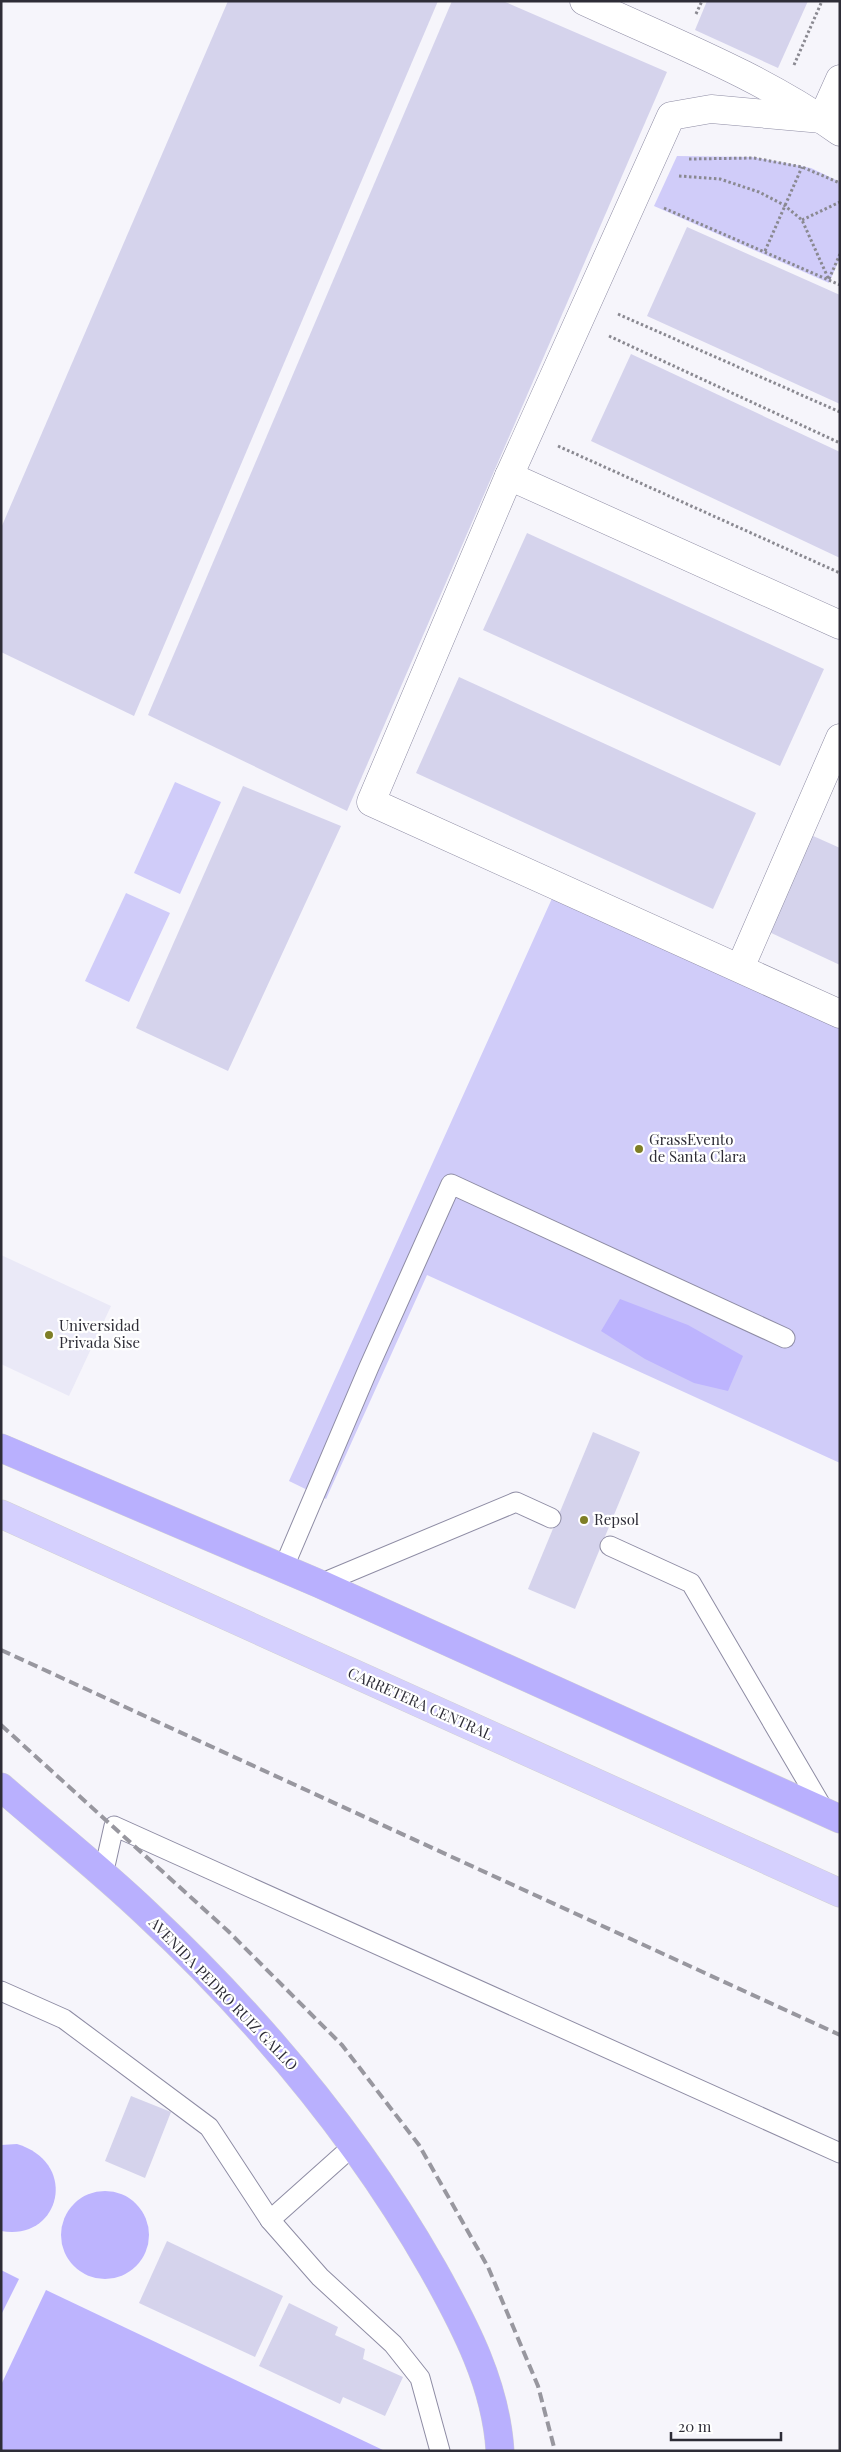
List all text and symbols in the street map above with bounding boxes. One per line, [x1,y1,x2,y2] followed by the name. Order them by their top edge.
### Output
[649,1129,747,1166] place label: GrassEvento de Santa Clara
[633,1143,645,1155] marker: GrassEvento de Santa Clara
[59,1315,140,1352] place label: Universidad Privada Sise
[43,1329,55,1341] marker: Universidad Privada Sise
[594,1509,639,1529] place label: Repsol
[578,1514,590,1526] marker: Repsol
[345,1662,496,1744] street label: CARRETERA CENTRAL
[144,1912,302,2074] street label: AVENIDA PEDRO RUIZ GALLO
[671,2410,781,2442] scale bar
[678,2416,712,2436] text: 20 m

